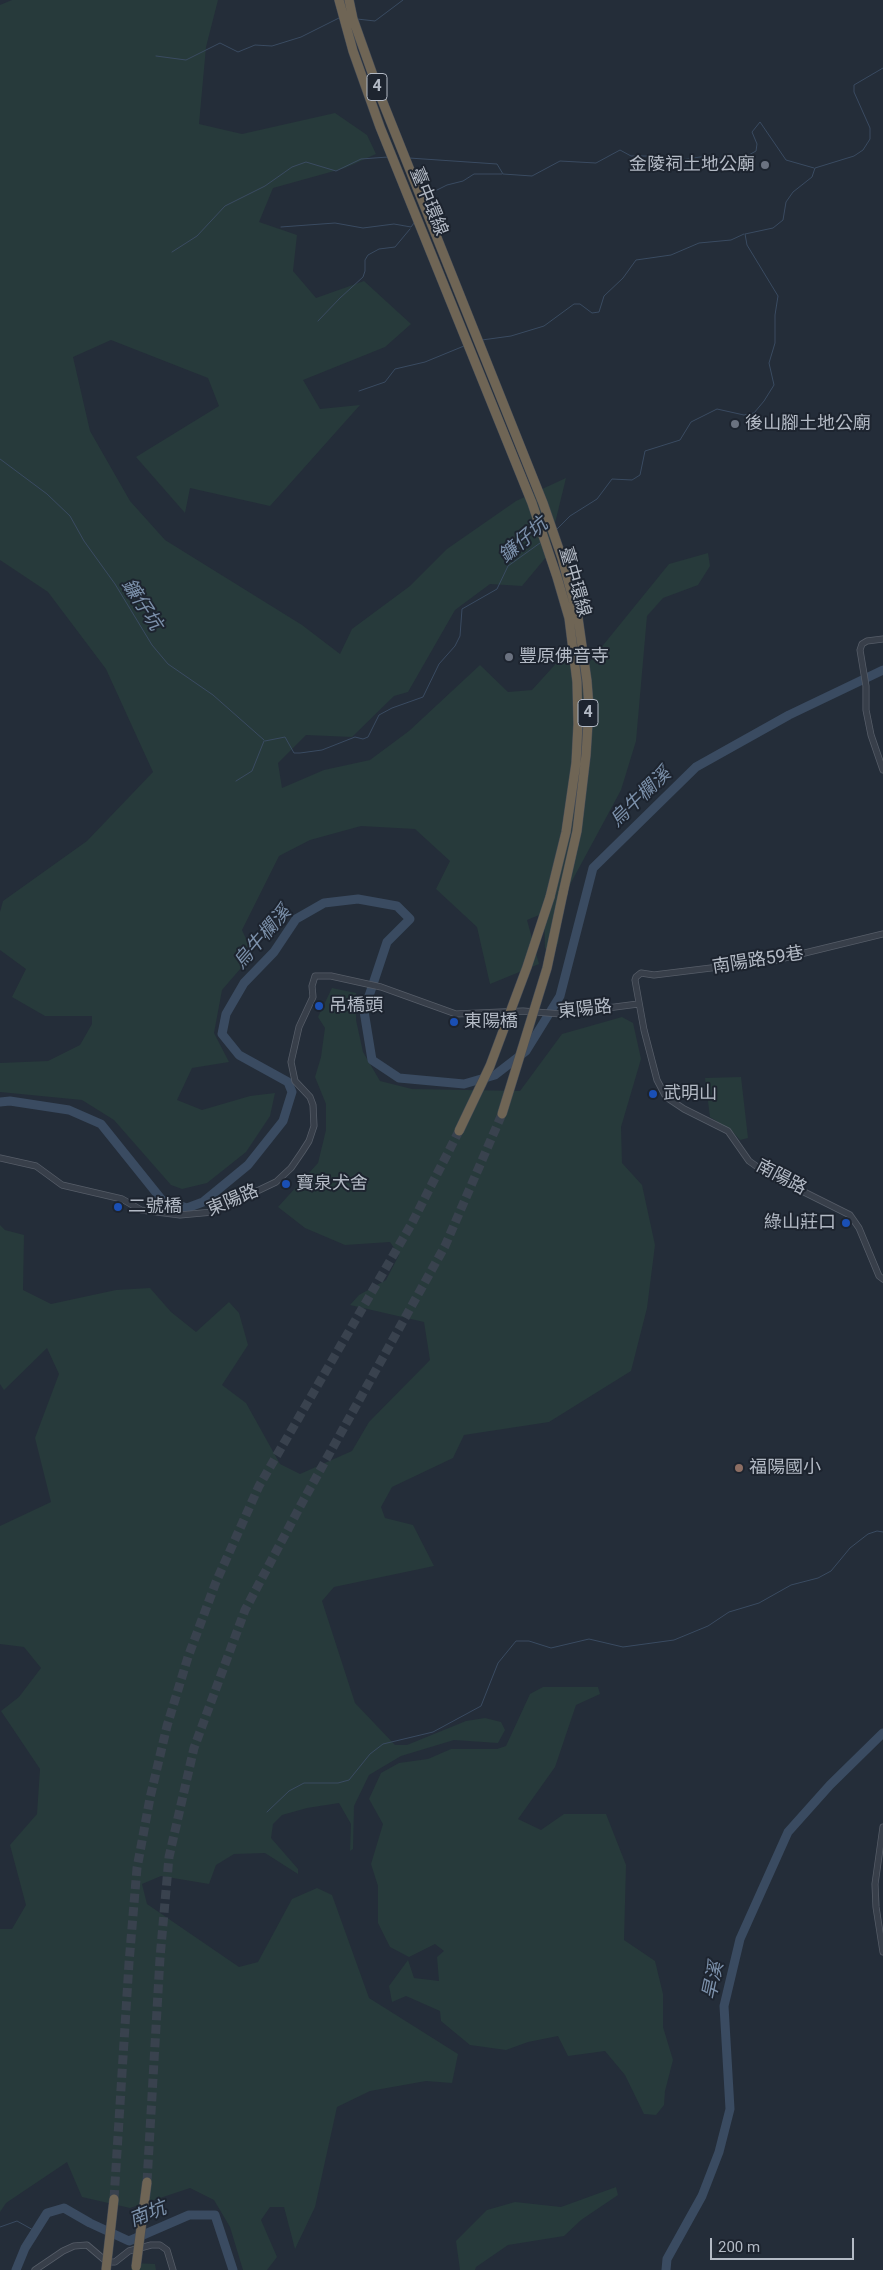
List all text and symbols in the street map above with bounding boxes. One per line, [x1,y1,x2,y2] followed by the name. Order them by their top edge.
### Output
[367,74,387,100] road number: 4
[629,154,755,176] place label: 金陵祠土地公廟
[759,159,771,171] marker: 金陵祠土地公廟
[405,165,451,239] street label: 臺中環線
[745,413,871,435] place label: 後山腳土地公廟
[729,418,741,430] marker: 後山腳土地公廟
[495,514,553,568] water label: 鐮仔坑
[554,544,594,620] street label: 臺中環線
[116,575,166,635] water label: 鐮仔坑
[519,646,609,668] place label: 豐原佛音寺
[503,651,515,663] marker: 豐原佛音寺
[578,700,598,726] road number: 4
[606,763,676,833] water label: 烏牛欄溪
[229,902,297,974] water label: 烏牛欄溪
[711,943,805,979] street label: 南陽路59巷
[329,995,383,1017] place label: 吊橋頭
[557,996,613,1024] street label: 東陽路
[313,1000,325,1012] marker: 吊橋頭
[464,1011,518,1033] place label: 東陽橋
[448,1016,460,1028] marker: 東陽橋
[663,1083,717,1105] place label: 武明山
[647,1088,659,1100] marker: 武明山
[752,1156,810,1200] street label: 南陽路
[296,1173,368,1195] place label: 寶泉犬舍
[280,1178,292,1190] marker: 寶泉犬舍
[204,1181,262,1221] street label: 東陽路
[128,1196,182,1218] place label: 二號橋
[112,1201,124,1213] marker: 二號橋
[764,1212,836,1234] place label: 綠山莊口
[840,1217,852,1229] marker: 綠山莊口
[749,1457,821,1479] place label: 福陽國小
[733,1462,745,1474] marker: 福陽國小
[699,1960,729,2002] water label: 旱溪
[126,2197,170,2233] water label: 南坑
[713,2228,857,2260] scale bar
[718,2238,760,2256] text: 200 m

